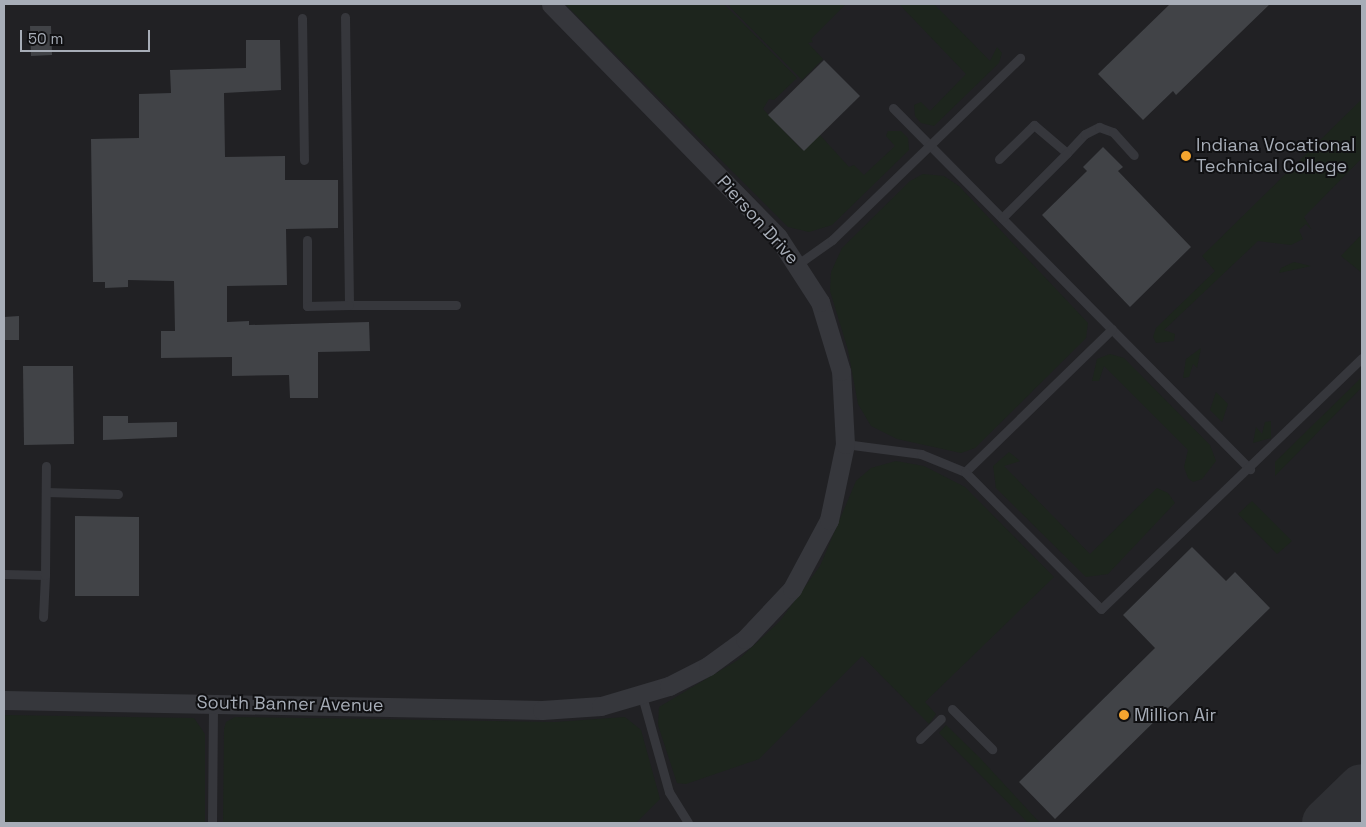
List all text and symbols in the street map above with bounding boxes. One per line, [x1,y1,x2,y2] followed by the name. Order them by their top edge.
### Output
[22,20,152,52] scale bar
[28,29,63,48] text: 50 m
[1196,135,1356,178] place label: Indiana Vocational Technical College
[1180,150,1192,162] marker: Indiana Vocational Technical College
[713,171,803,269] street label: Pierson Drive
[196,692,384,716] street label: South Banner Avenue
[1134,704,1217,726] place label: Million Air
[1118,709,1130,721] marker: Million Air

